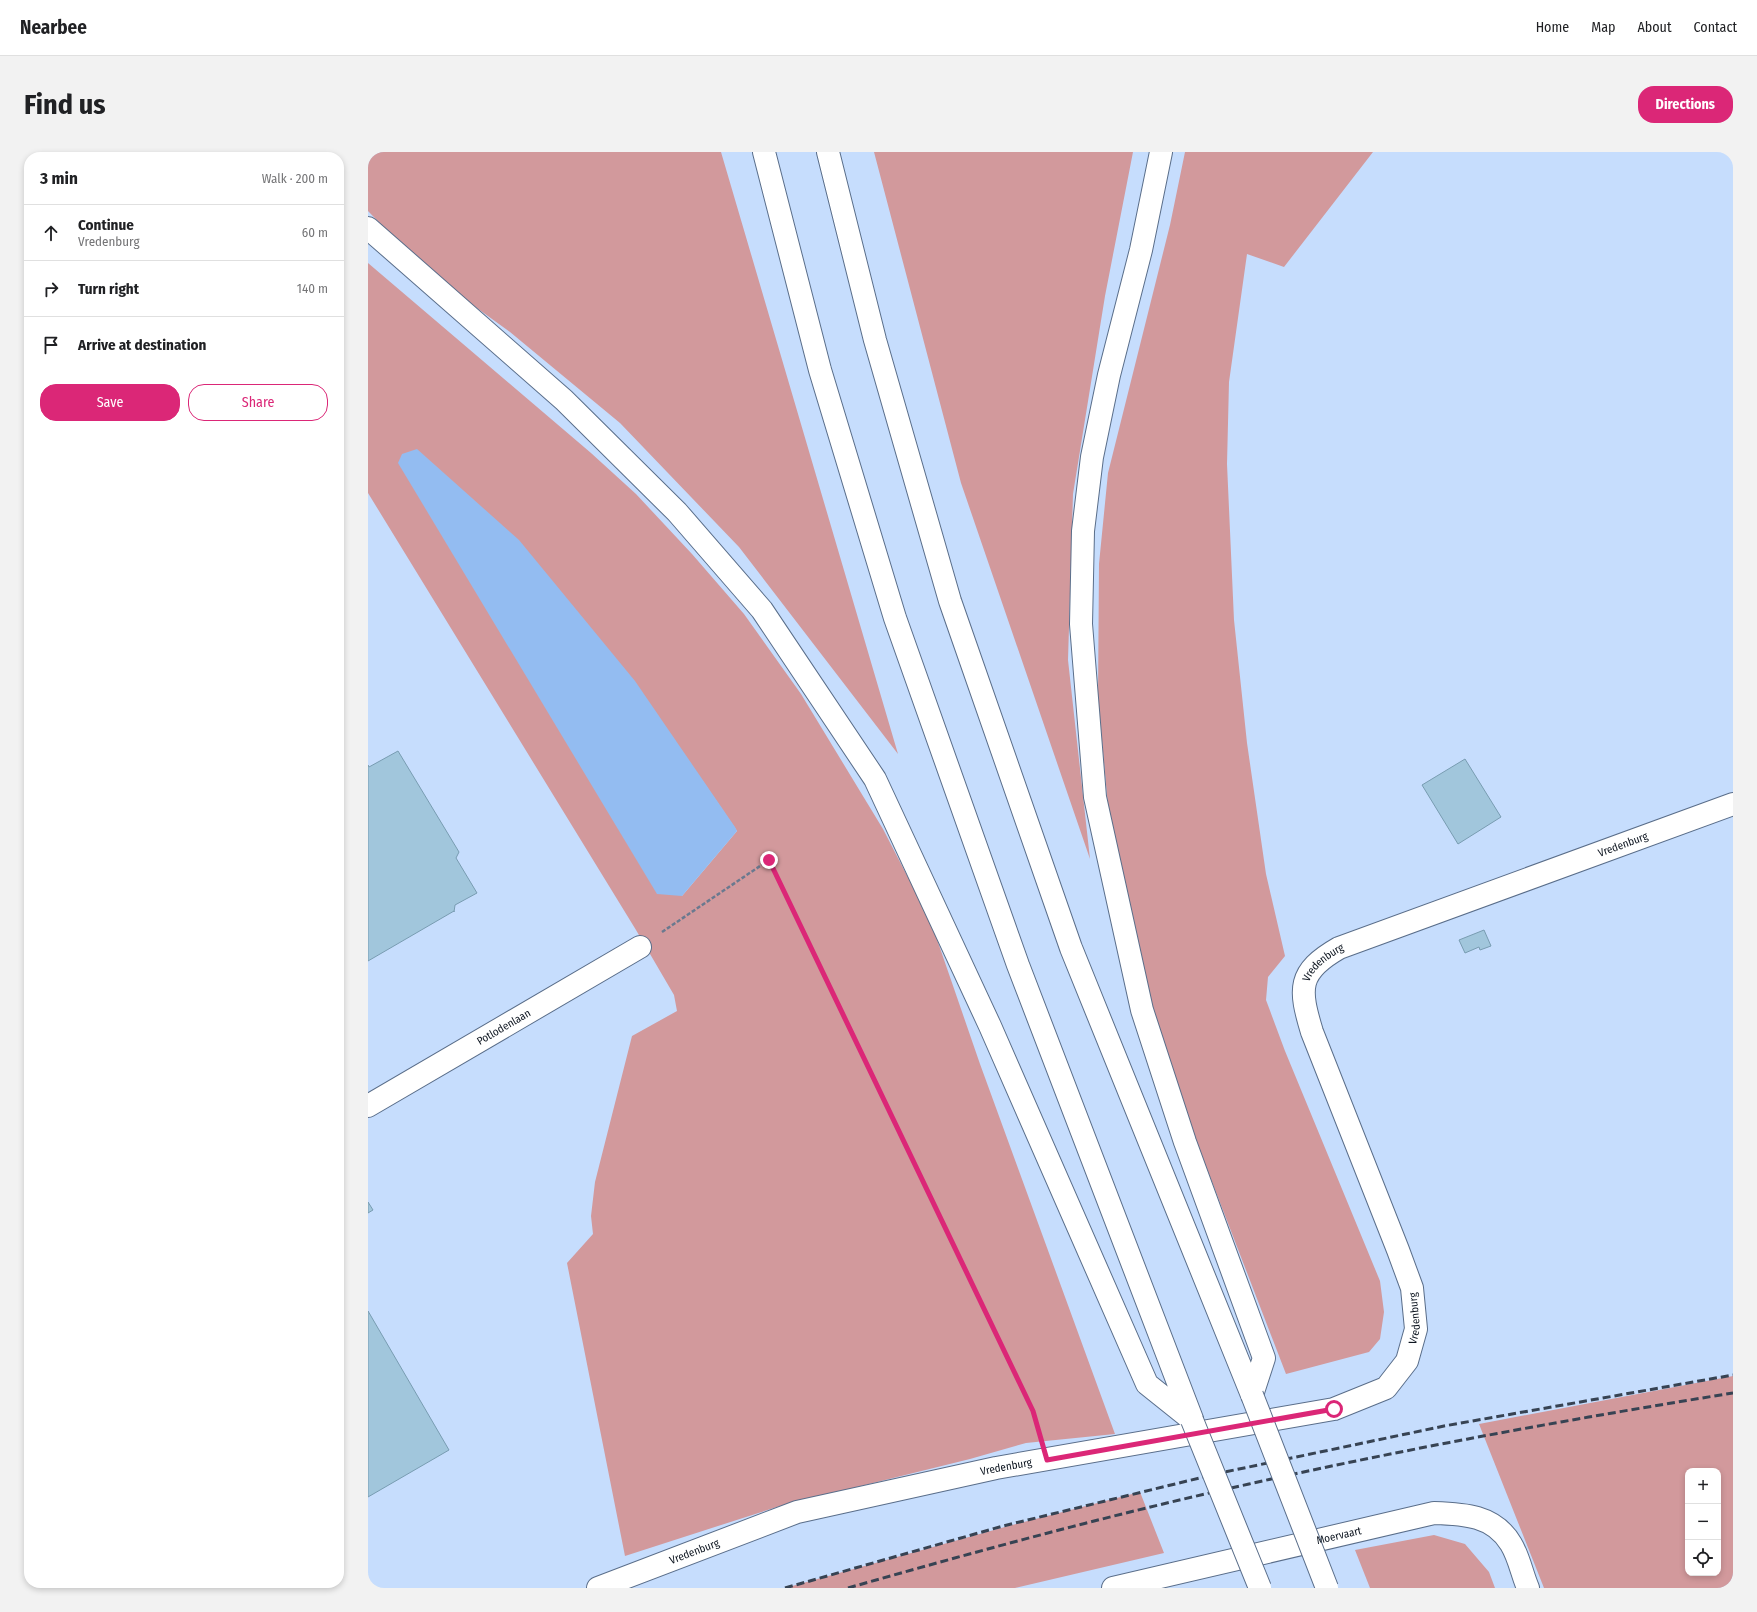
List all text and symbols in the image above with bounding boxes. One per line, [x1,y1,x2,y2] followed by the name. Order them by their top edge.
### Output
[20,16,87,39] text: Nearbee
[1536,19,1569,36] text: Home
[1591,19,1615,36] text: Map
[1637,19,1672,36] text: About
[1694,19,1737,36] text: Contact
[1638,86,1733,123] button: Directions
[24,88,106,121] text: Find us
[40,168,78,189] text: 3 min
[262,171,328,186] text: Walk · 200 m
[78,216,134,234] text: Continue
[40,222,62,244] icon: ahead
[302,225,328,240] text: 60 m
[78,234,140,249] text: Vredenburg
[40,278,62,300] icon: right
[78,280,139,298] text: Turn right
[297,281,328,296] text: 140 m
[40,334,62,356] icon: arrive
[78,336,206,354] text: Arrive at destination
[40,384,180,421] button: Save
[188,384,328,421] button: Share
[1596,829,1650,859] street label: Vredenburg
[760,851,778,869] route end
[1299,940,1346,983] street label: Vredenburg
[474,1006,533,1048] street label: Potlodenlaan
[1406,1291,1423,1346] street label: Vredenburg
[1325,1400,1343,1418] route start
[979,1455,1034,1478] street label: Vredenburg
[1685,1468,1721,1576] map controls
[1685,1468,1721,1504] button: +
[1685,1504,1721,1540] button: −
[1315,1524,1363,1547] street label: Moervaart
[668,1536,722,1567] street label: Vredenburg
[1685,1540,1721,1576] button: locate

